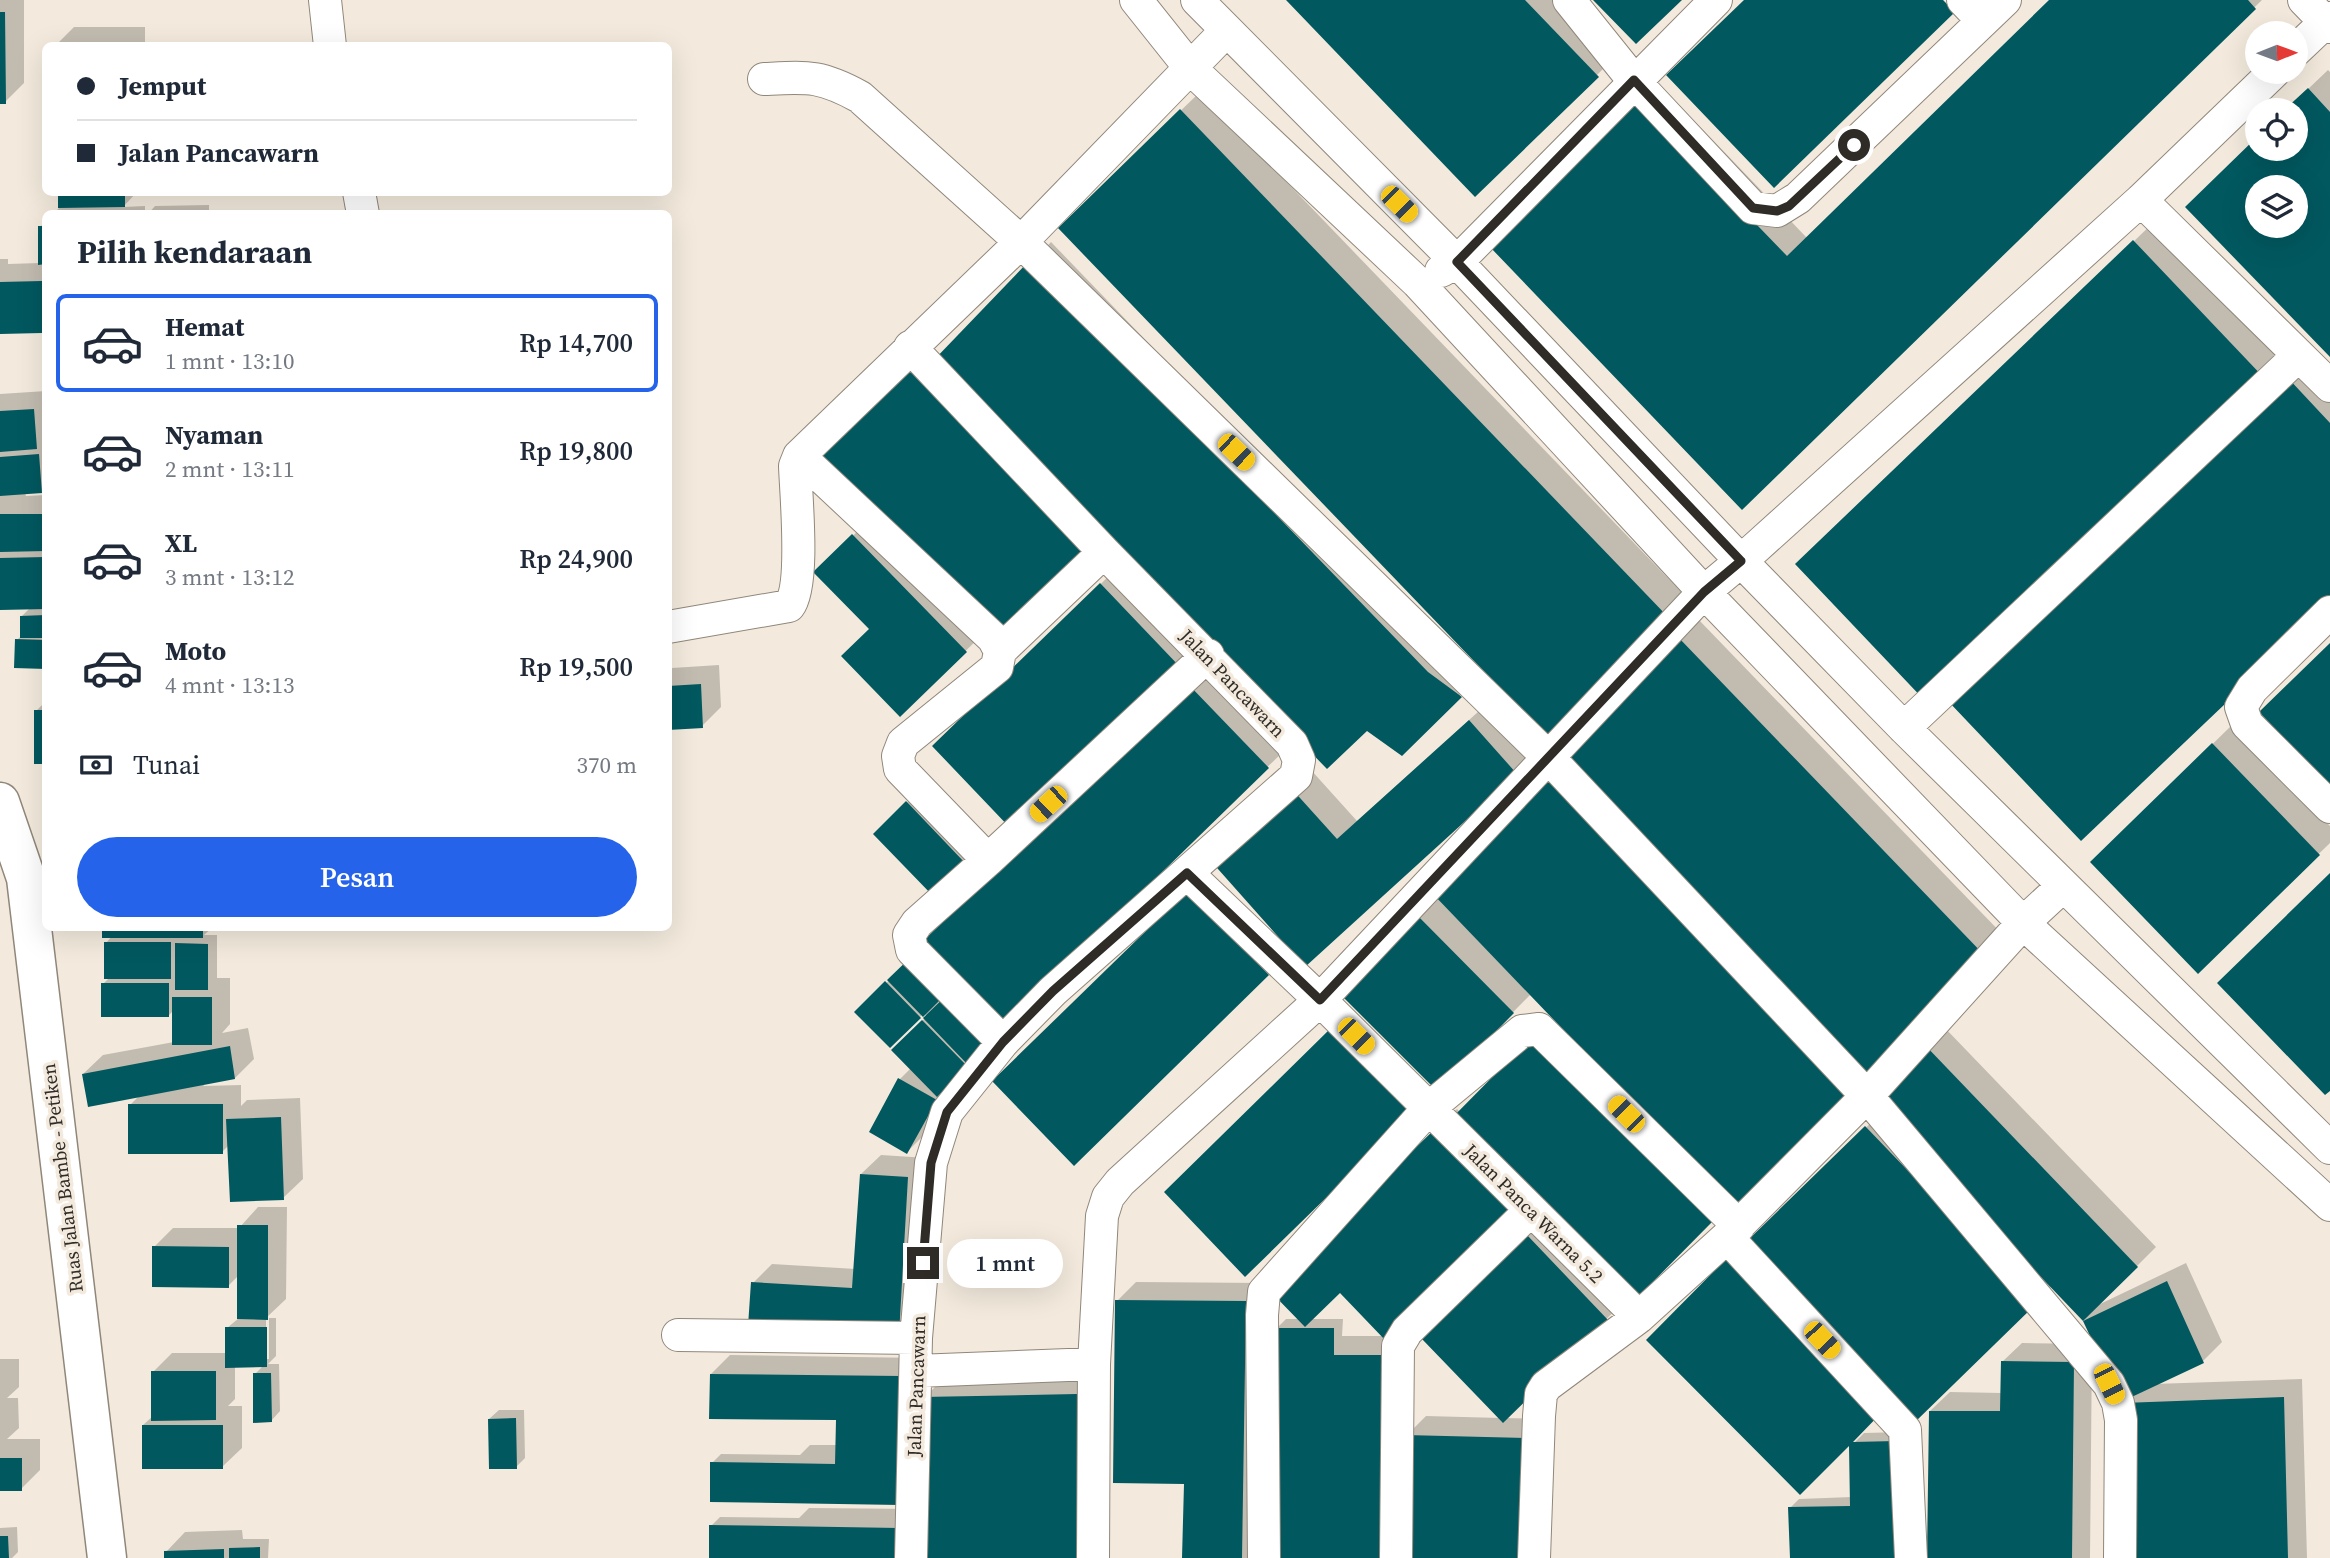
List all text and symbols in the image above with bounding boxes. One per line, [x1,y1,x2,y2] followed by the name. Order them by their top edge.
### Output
[2245,21,2308,84] north arrow
[2245,21,2308,238] map controls
[119,68,206,104] text: Jemput
[2245,98,2308,161] button: locate
[1838,129,1870,161] route start
[119,135,319,171] text: Jalan Pancawarn
[2245,175,2308,238] button: layers
[1377,182,1422,226] car
[77,230,312,274] text: Pilih kendaraan
[165,309,244,345] text: Hemat
[81,312,144,375] icon: car
[519,325,633,361] text: Rp 14,700
[165,345,294,377] text: 1 mnt · 13:10
[165,417,263,453] text: Nyaman
[81,420,144,483] icon: car
[1214,430,1259,474] car
[519,433,633,469] text: Rp 19,800
[165,453,294,485] text: 2 mnt · 13:11
[165,525,197,561] text: XL
[81,528,144,591] icon: car
[519,541,633,577] text: Rp 24,900
[165,561,294,593] text: 3 mnt · 13:12
[1174,622,1291,743] street label: Jalan Pancawarn
[165,633,226,669] text: Moto
[81,636,144,699] icon: car
[519,649,633,685] text: Rp 19,500
[165,669,294,701] text: 4 mnt · 13:13
[77,746,115,784] icon: cash
[133,747,200,783] text: Tunai
[576,749,637,781] text: 370 m
[1026,782,1071,826] car
[77,837,637,917] button: Pesan
[1334,1014,1379,1058] car
[35,1062,89,1294] street label: Ruas Jalan Bambe - Petiken
[1604,1092,1649,1136] car
[1458,1137,1609,1288] street label: Jalan Panca Warna 5.2
[948,1238,1063,1288] callout: 1 mnt
[907,1247,939,1279] route end
[975,1247,1035,1279] text: 1 mnt
[901,1315,931,1458] street label: Jalan Pancawarn
[1800,1317,1845,1363] car
[2091,1361,2128,1407] car

